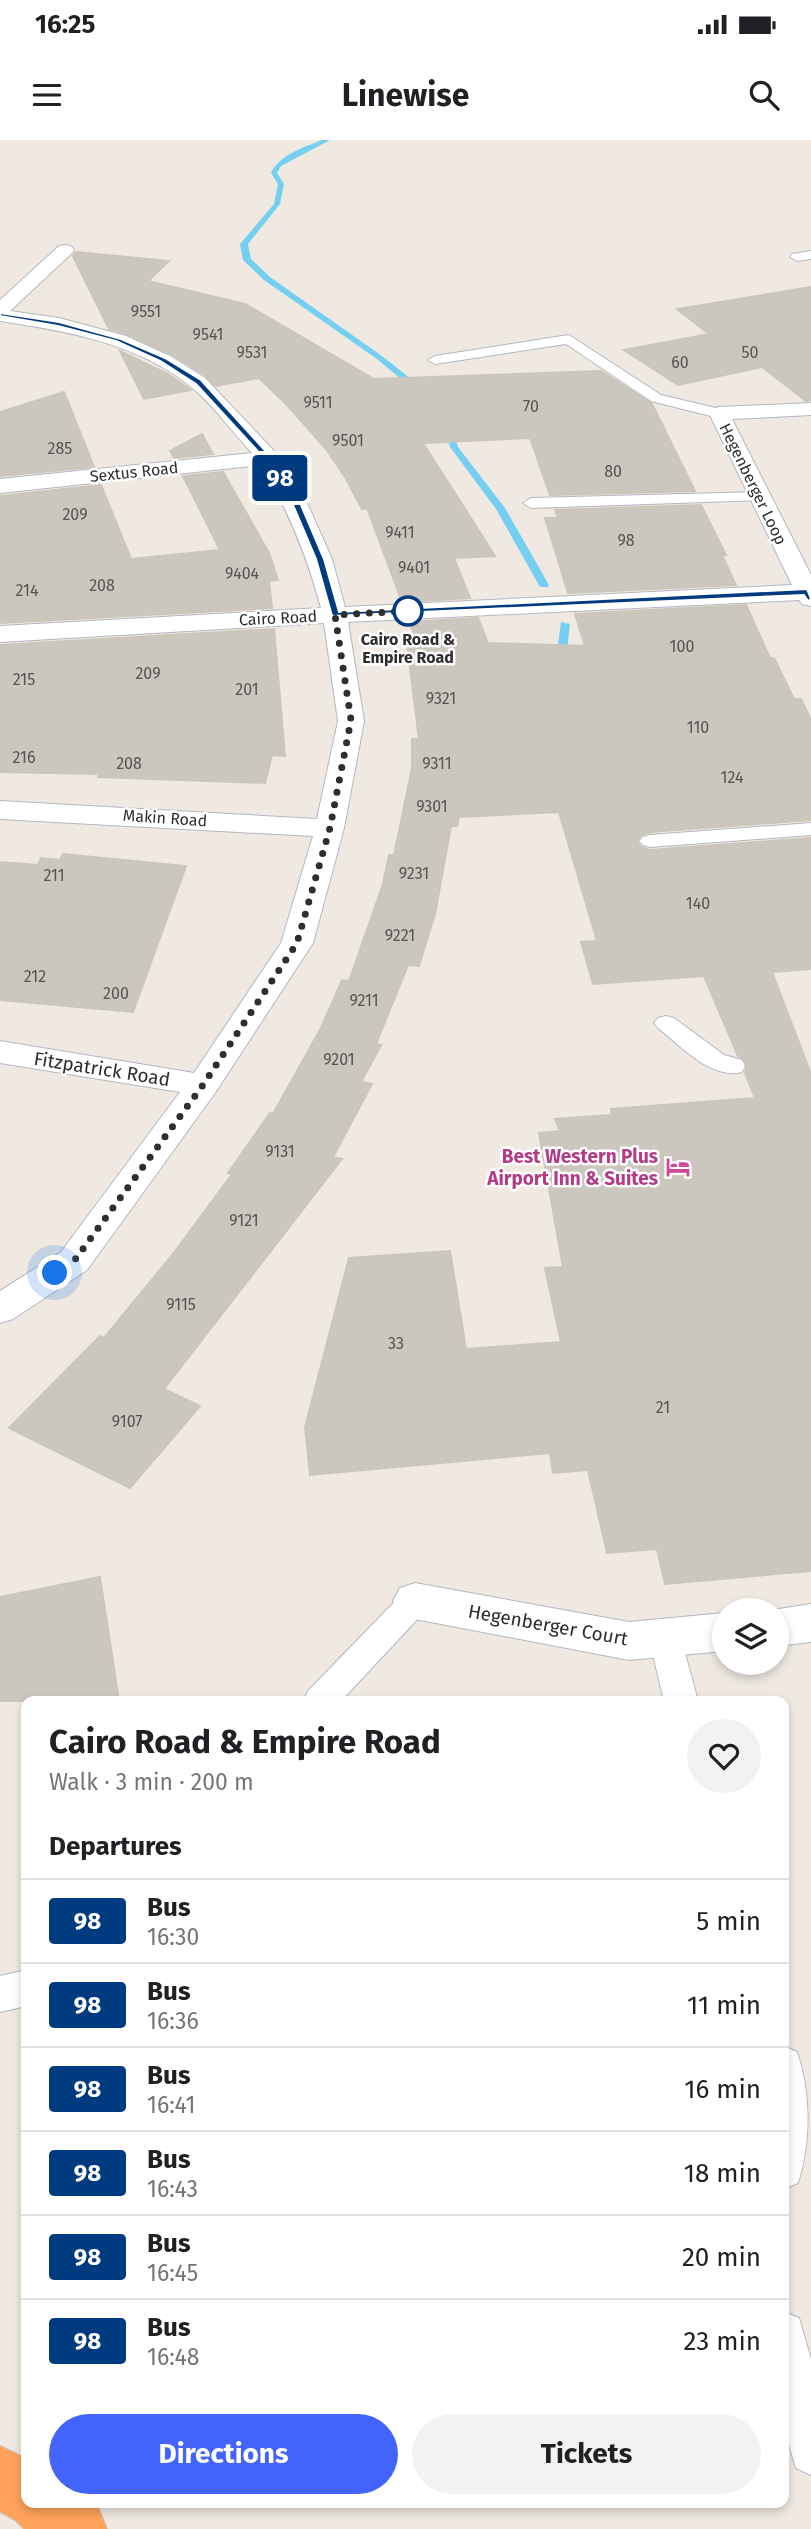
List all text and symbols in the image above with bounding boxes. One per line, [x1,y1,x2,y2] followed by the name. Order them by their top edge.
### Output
[35,9,95,40] text: 16:25
[28,76,66,114] icon: menu
[342,76,469,114] text: Linewise
[745,76,783,114] icon: search
[131,302,161,321] house number: 9551
[193,325,223,344] house number: 9541
[237,343,267,362] house number: 9531
[742,343,759,362] house number: 50
[671,353,689,372] house number: 60
[303,393,333,412] house number: 9511
[523,397,539,416] house number: 70
[715,420,791,548] street label: Hegenberger Loop
[332,431,364,450] house number: 9501
[48,439,72,458] house number: 285
[248,455,312,501] line badge: 98
[89,458,179,486] street label: Sextus Road
[604,462,622,481] house number: 80
[266,464,294,492] text: 98
[62,505,88,524] house number: 209
[385,523,415,542] house number: 9411
[617,531,635,550] house number: 98
[398,558,430,577] house number: 9401
[225,564,260,583] house number: 9404
[89,576,115,595] house number: 208
[16,581,39,600] house number: 214
[393,596,423,626] marker: Cairo Road & Empire Road
[238,606,318,630] street label: Cairo Road
[361,630,455,667] place label: Cairo Road & Empire Road
[670,637,694,656] house number: 100
[135,664,161,683] house number: 209
[13,670,35,689] house number: 215
[235,680,259,699] house number: 201
[426,689,456,708] house number: 9321
[687,718,709,737] house number: 110
[13,748,35,767] house number: 216
[116,754,142,773] house number: 208
[422,754,452,773] house number: 9311
[721,768,744,787] house number: 124
[416,797,448,816] house number: 9301
[122,806,208,830] street label: Makin Road
[399,864,429,883] house number: 9231
[43,866,65,885] house number: 211
[686,894,710,913] house number: 140
[385,926,415,945] house number: 9221
[24,967,46,986] house number: 212
[103,984,129,1003] house number: 200
[349,991,379,1010] house number: 9211
[32,1047,172,1091] street label: Fitzpatrick Road
[323,1050,355,1069] house number: 9201
[265,1142,295,1161] house number: 9131
[486,1145,658,1190] place label: Best Western Plus Airport Inn & Suites
[664,1153,692,1181] hotel icon: Best Western Plus Airport Inn & Suites
[229,1211,259,1230] house number: 9121
[37,1255,72,1290] your location
[166,1295,196,1314] house number: 9115
[388,1334,404,1353] house number: 33
[656,1398,670,1417] house number: 21
[112,1412,142,1431] house number: 9107
[712,1598,789,1675] map controls
[712,1598,789,1675] button: layers
[466,1600,630,1650] street label: Hegenberger Court
[687,1719,761,1793] button: heart
[49,1722,441,1762] text: Cairo Road & Empire Road
[49,1768,254,1796] text: Walk · 3 min · 200 m
[49,1831,182,1862] text: Departures
[147,1892,190,1923] text: Bus
[696,1906,761,1937] text: 5 min
[74,1907,101,1935] text: 98
[147,1923,199,1951] text: 16:30
[147,1976,190,2007] text: Bus
[687,1990,761,2021] text: 11 min
[74,1991,101,2019] text: 98
[147,2007,199,2035] text: 16:36
[147,2060,190,2091] text: Bus
[684,2074,761,2105] text: 16 min
[74,2075,101,2103] text: 98
[147,2091,195,2119] text: 16:41
[147,2144,190,2175] text: Bus
[684,2158,761,2189] text: 18 min
[74,2159,101,2187] text: 98
[147,2175,198,2203] text: 16:43
[147,2228,190,2259] text: Bus
[682,2242,761,2273] text: 20 min
[74,2243,101,2271] text: 98
[147,2259,198,2287] text: 16:45
[147,2312,190,2343] text: Bus
[684,2326,761,2357] text: 23 min
[74,2327,101,2355] text: 98
[147,2343,200,2371] text: 16:48
[49,2414,398,2494] button: Directions
[412,2414,761,2494] button: Tickets

